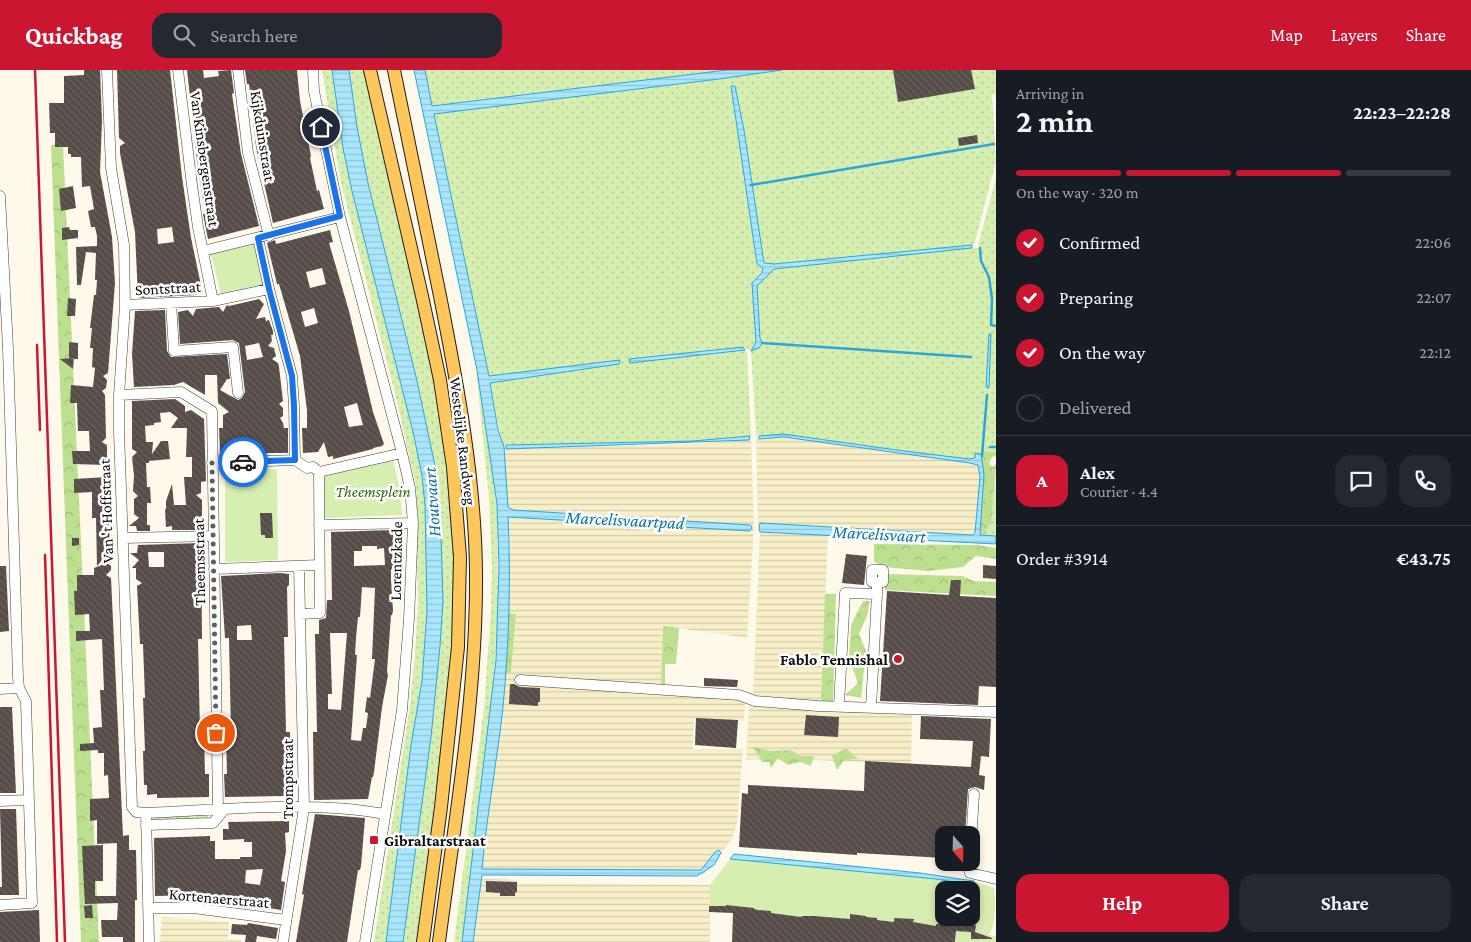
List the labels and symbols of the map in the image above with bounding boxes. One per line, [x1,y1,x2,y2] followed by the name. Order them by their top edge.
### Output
[246,89,279,183] street label: Kijkduinstraat
[186,90,223,229] street label: Van Kinsbergenstraat
[300,106,342,148] pin
[134,278,202,298] street label: Sontstraat
[446,376,479,506] street label: Westelijke Randweg
[218,437,268,487] courier
[96,458,116,563] street label: Van 't Hoffstraat
[420,466,444,538] water label: Houtvaart
[335,483,411,501] park label: Theemsplein
[564,507,685,533] water label: Marcelisvaartpad
[190,517,208,606] street label: Theemsstraat
[387,521,405,601] street label: Lorentzkade
[831,522,927,546] water label: Marcelisvaart
[780,651,888,668] place label: Fablo Tennishal
[892,653,904,665] marker: Fablo Tennishal
[195,712,237,754] pin
[279,738,297,819] street label: Trompstraat
[935,826,980,871] north arrow
[384,832,486,849] place label: Gibraltarstraat
[368,834,380,846] marker: Gibraltarstraat
[168,885,271,911] street label: Kortenaerstraat

